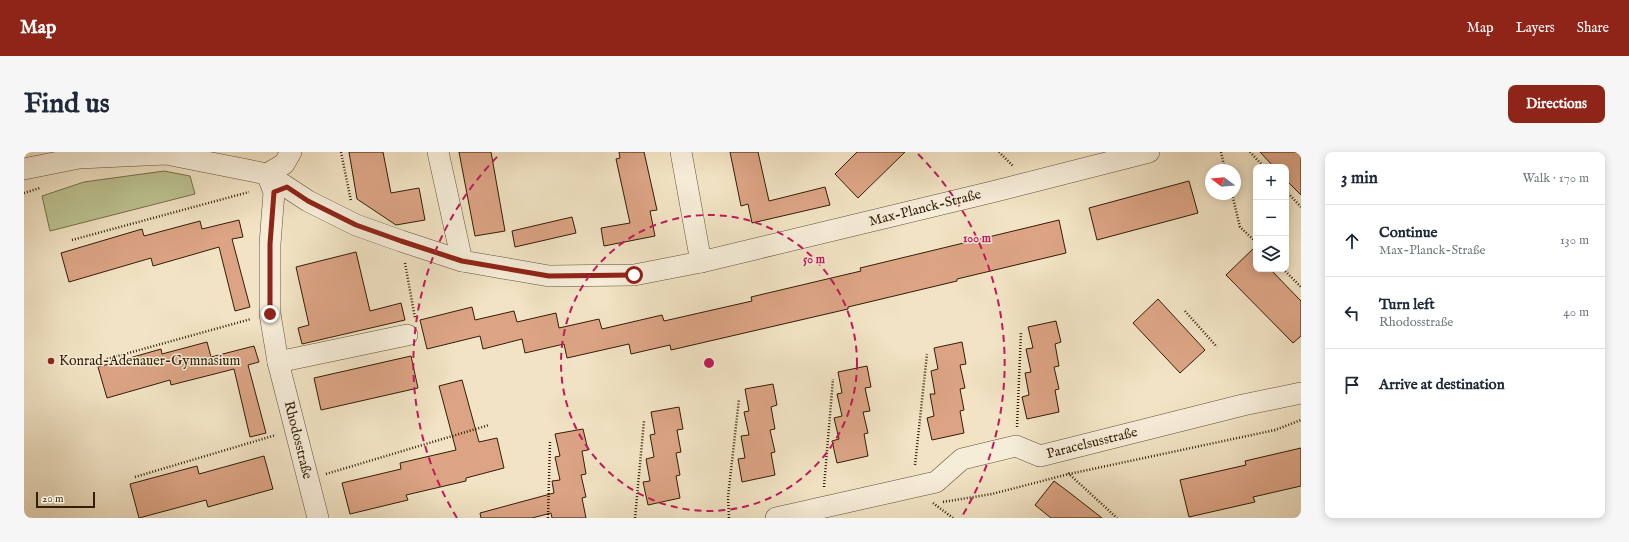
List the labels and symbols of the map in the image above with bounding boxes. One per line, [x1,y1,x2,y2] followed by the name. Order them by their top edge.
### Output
[1205,164,1241,200] north arrow
[867,185,983,231] street label: Max-Planck-Straße
[963,231,992,246] text: 100 m
[803,252,826,267] text: 50 m
[625,266,643,284] route start
[261,305,279,323] route end
[59,352,241,370] place label: Konrad-Adenauer-Gymnasium
[46,356,56,366] marker: Konrad-Adenauer-Gymnasium
[702,356,716,370] centre of rings
[280,399,317,482] street label: Rhodosstraße
[1045,423,1140,463] street label: Paracelsusstraße
[36,490,95,509] scale bar

